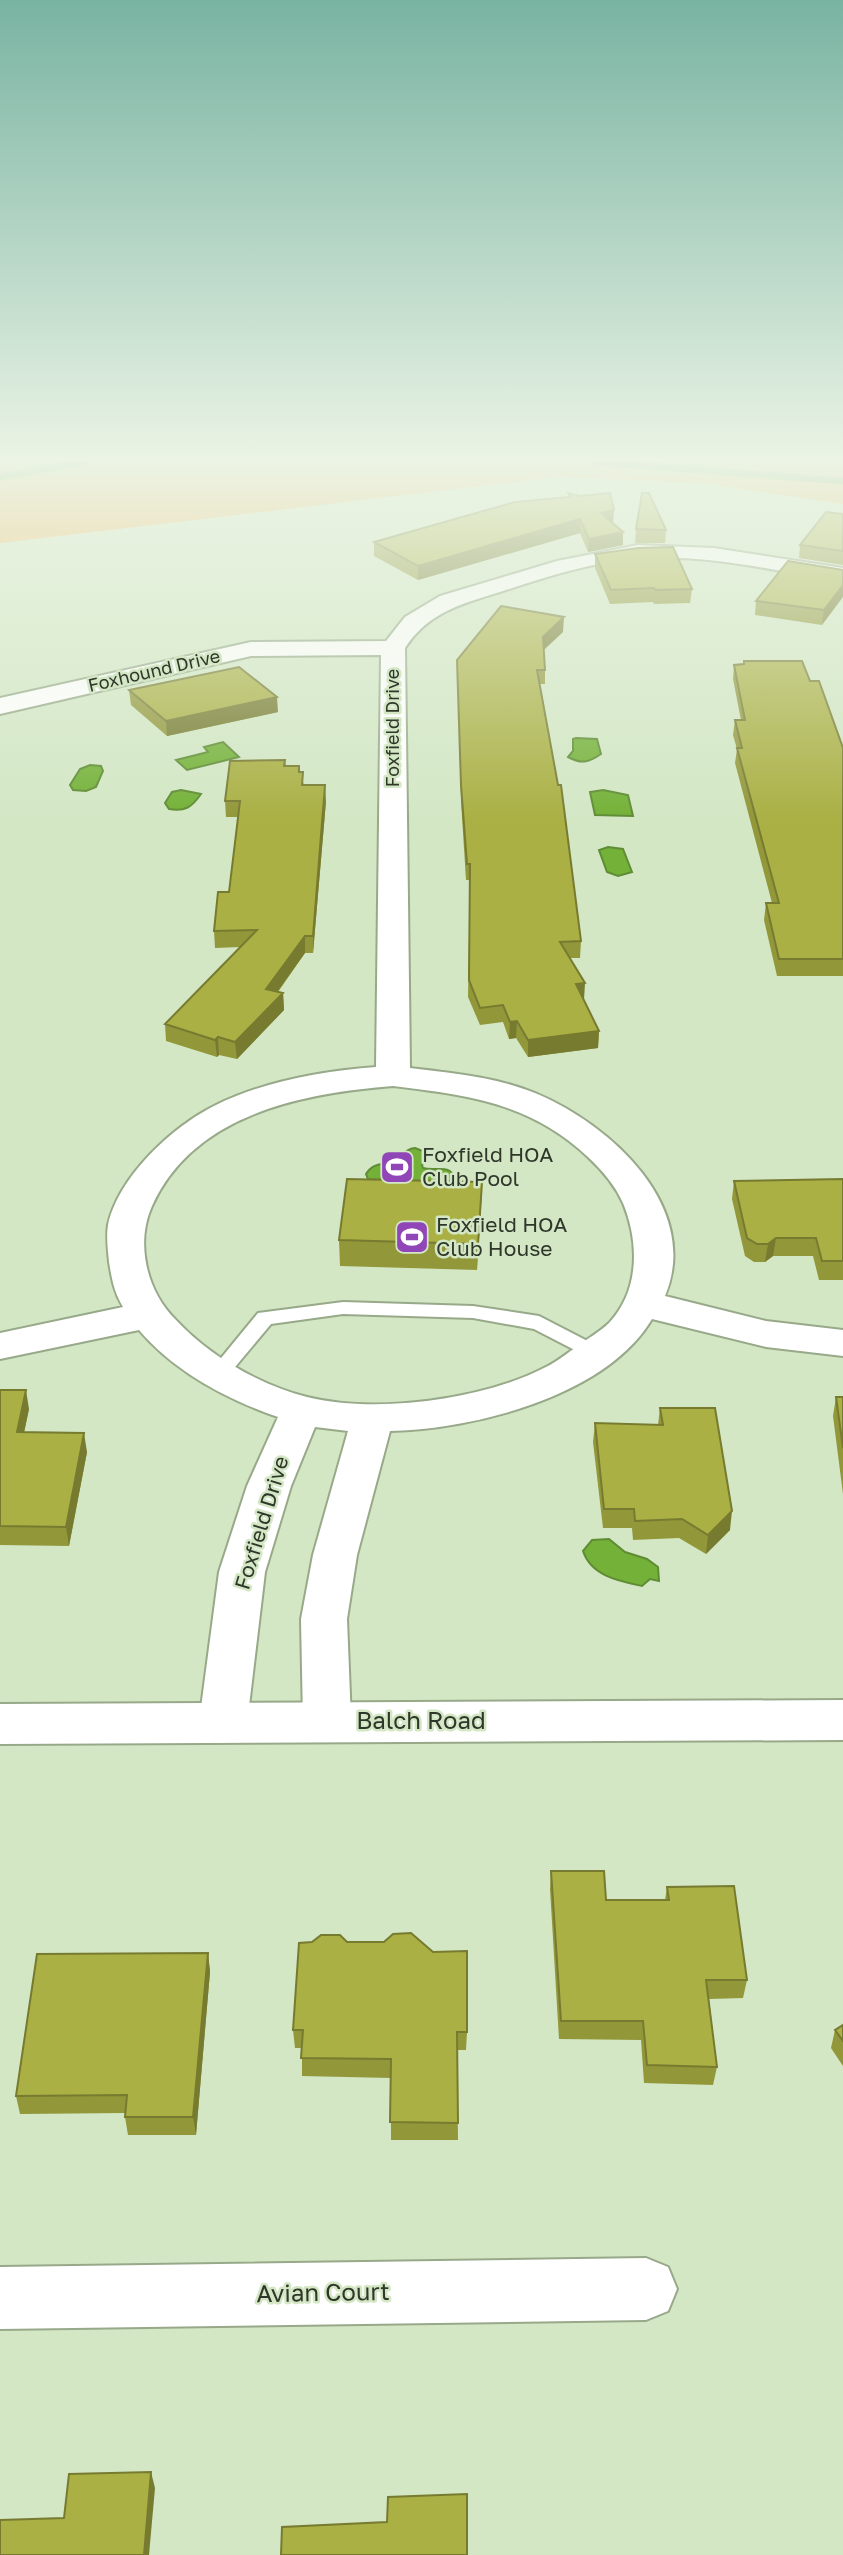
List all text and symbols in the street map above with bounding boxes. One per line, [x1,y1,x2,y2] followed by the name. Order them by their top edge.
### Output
[86,644,222,696] street label: Foxhound Drive
[381,669,403,787] street label: Foxfield Drive
[422,1141,553,1191] place label: Foxfield HOA Club Pool
[378,1148,416,1186] sports icon: Foxfield HOA Club Pool
[436,1211,567,1261] place label: Foxfield HOA Club House
[393,1218,431,1256] sports icon: Foxfield HOA Club House
[228,1453,294,1593] street label: Foxfield Drive
[356,1705,486,1734] street label: Balch Road
[256,2276,390,2307] street label: Avian Court

